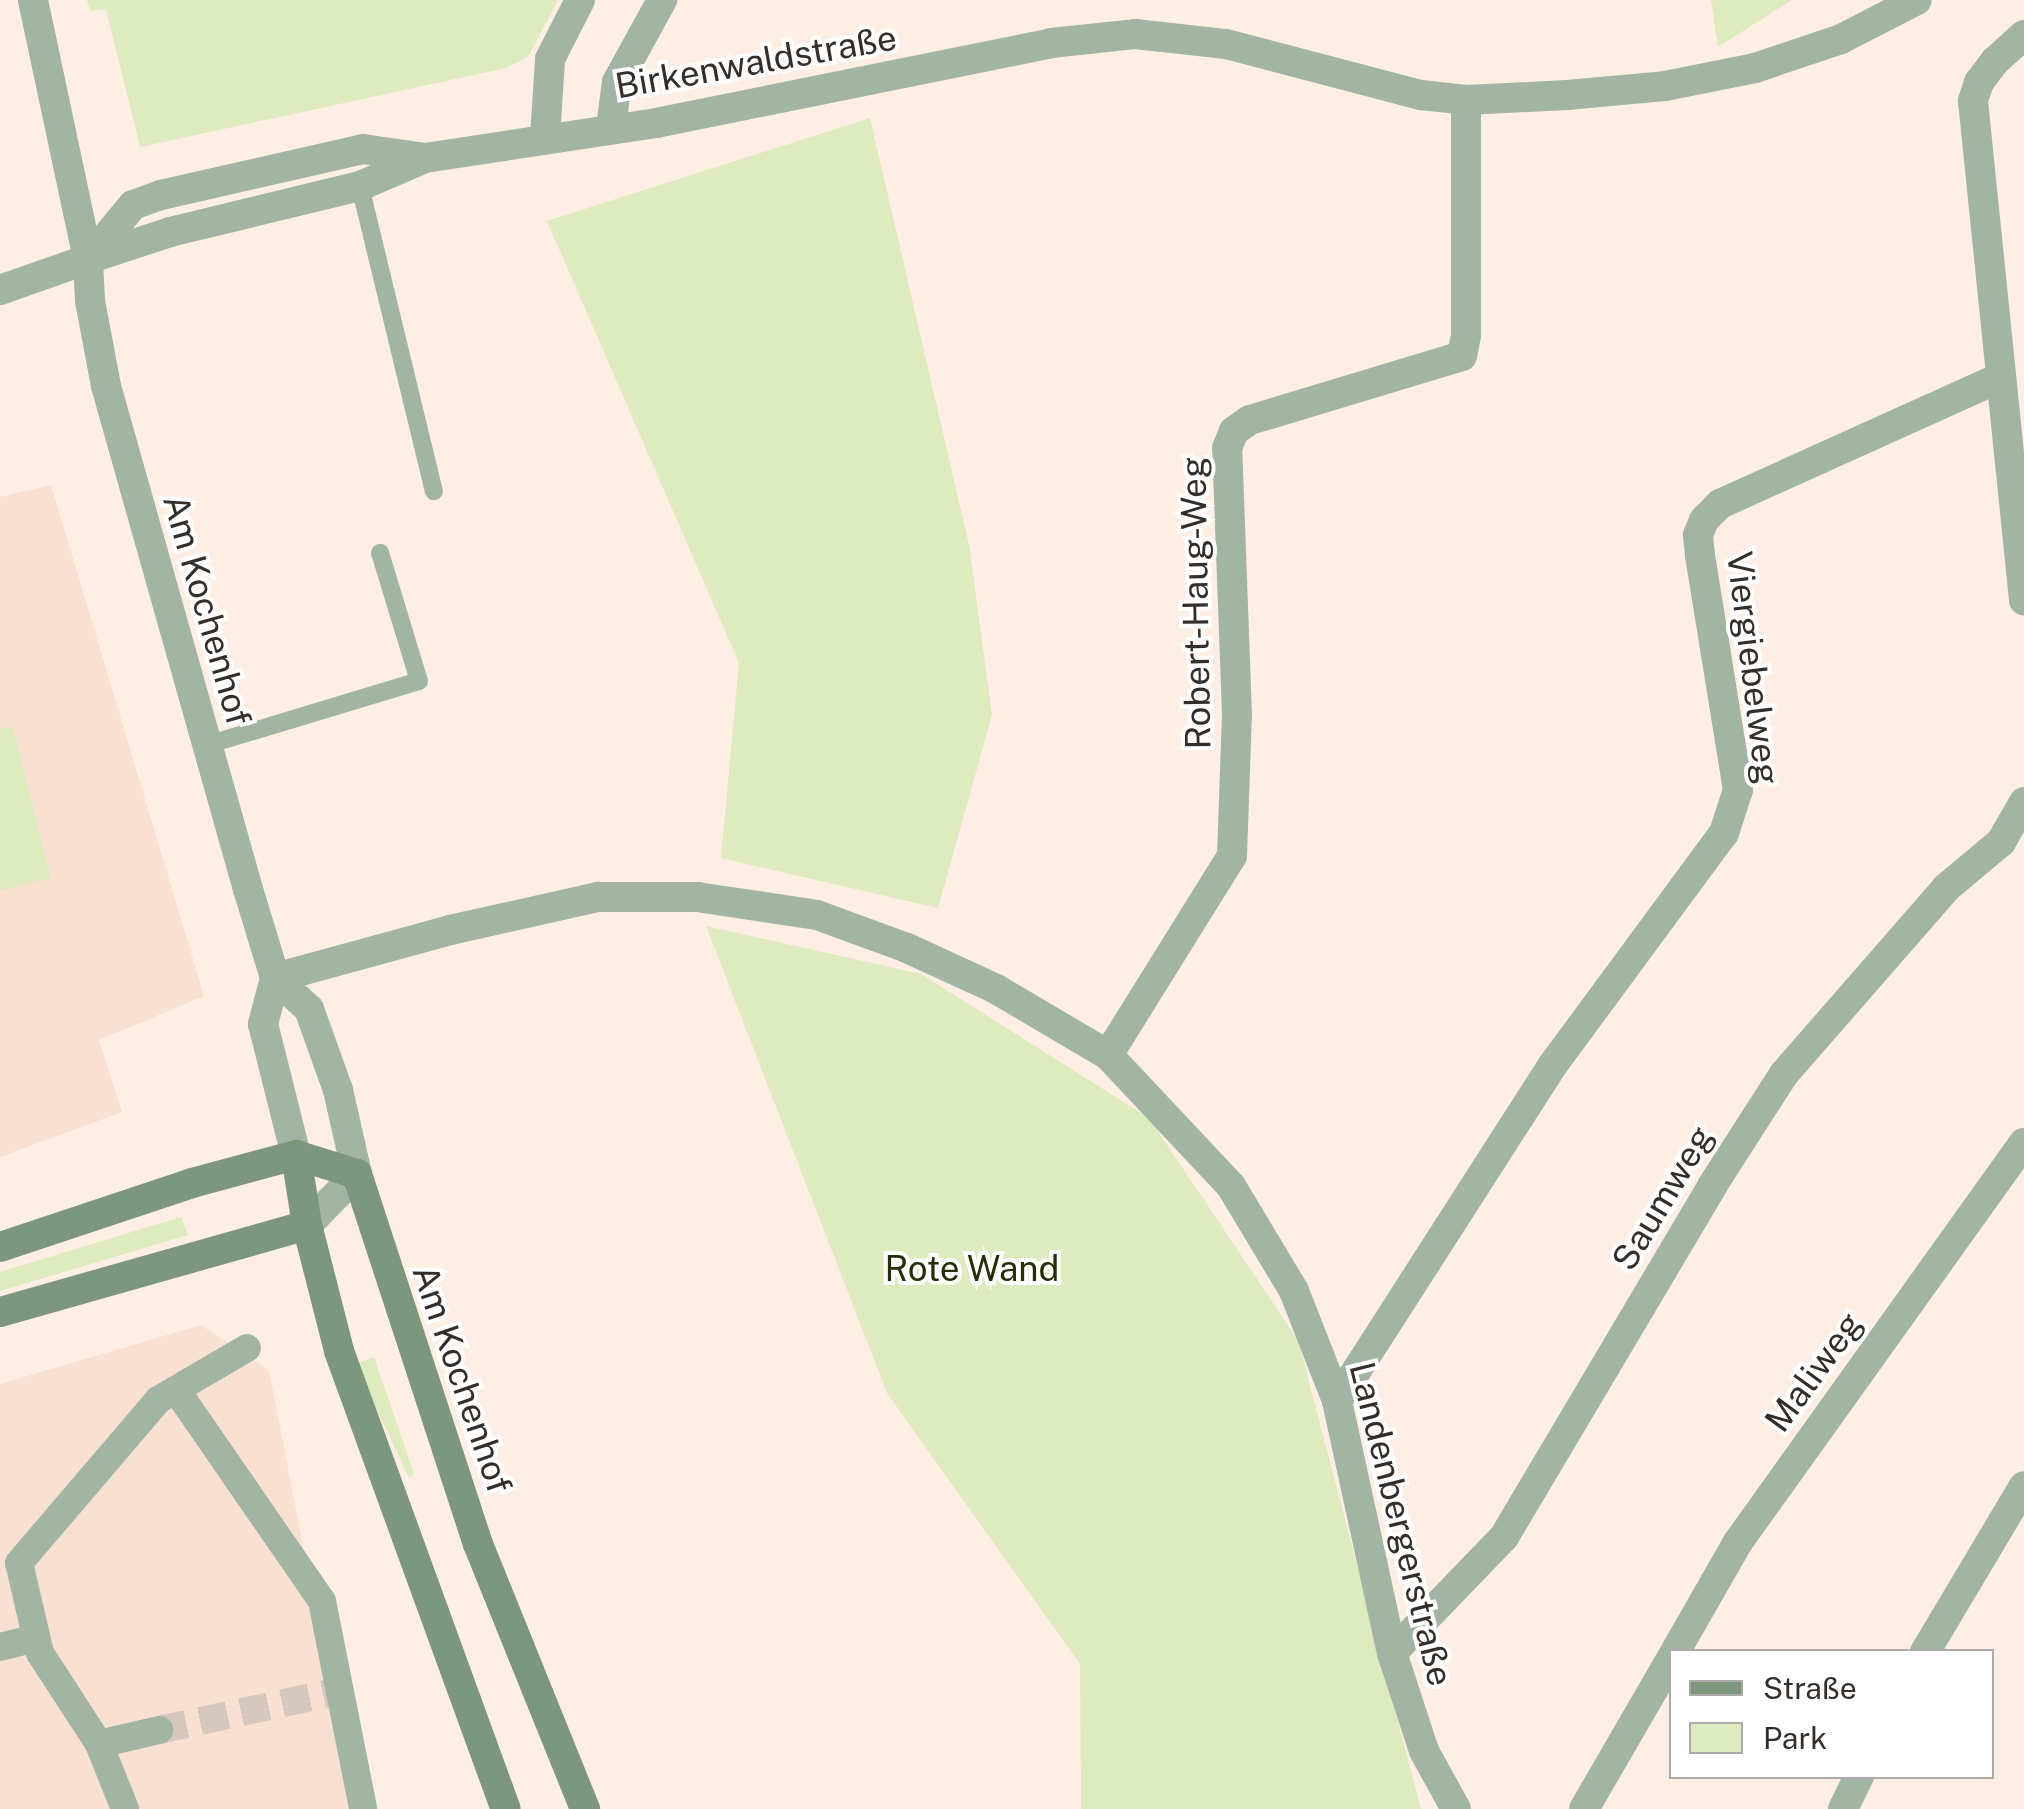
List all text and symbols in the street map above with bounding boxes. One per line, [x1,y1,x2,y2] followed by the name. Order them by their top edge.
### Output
[612,17,900,107] street label: Birkenwaldstraße
[1172,456,1220,750] street label: Robert-Haug-Weg
[154,490,260,730] street label: Am Kochenhof
[1718,549,1788,787] street label: Viergiebelweg
[1603,1118,1723,1278] street label: Saumweg
[884,1248,1060,1290] park label: Rote Wand
[403,1259,521,1499] street label: Am Kochenhof
[1757,1304,1871,1440] street label: Maliweg
[1340,1358,1462,1690] street label: Landenbergerstraße
[1669,1649,1994,1779] legend
[1763,1670,1857,1706] text: Straße
[1763,1720,1827,1756] text: Park

